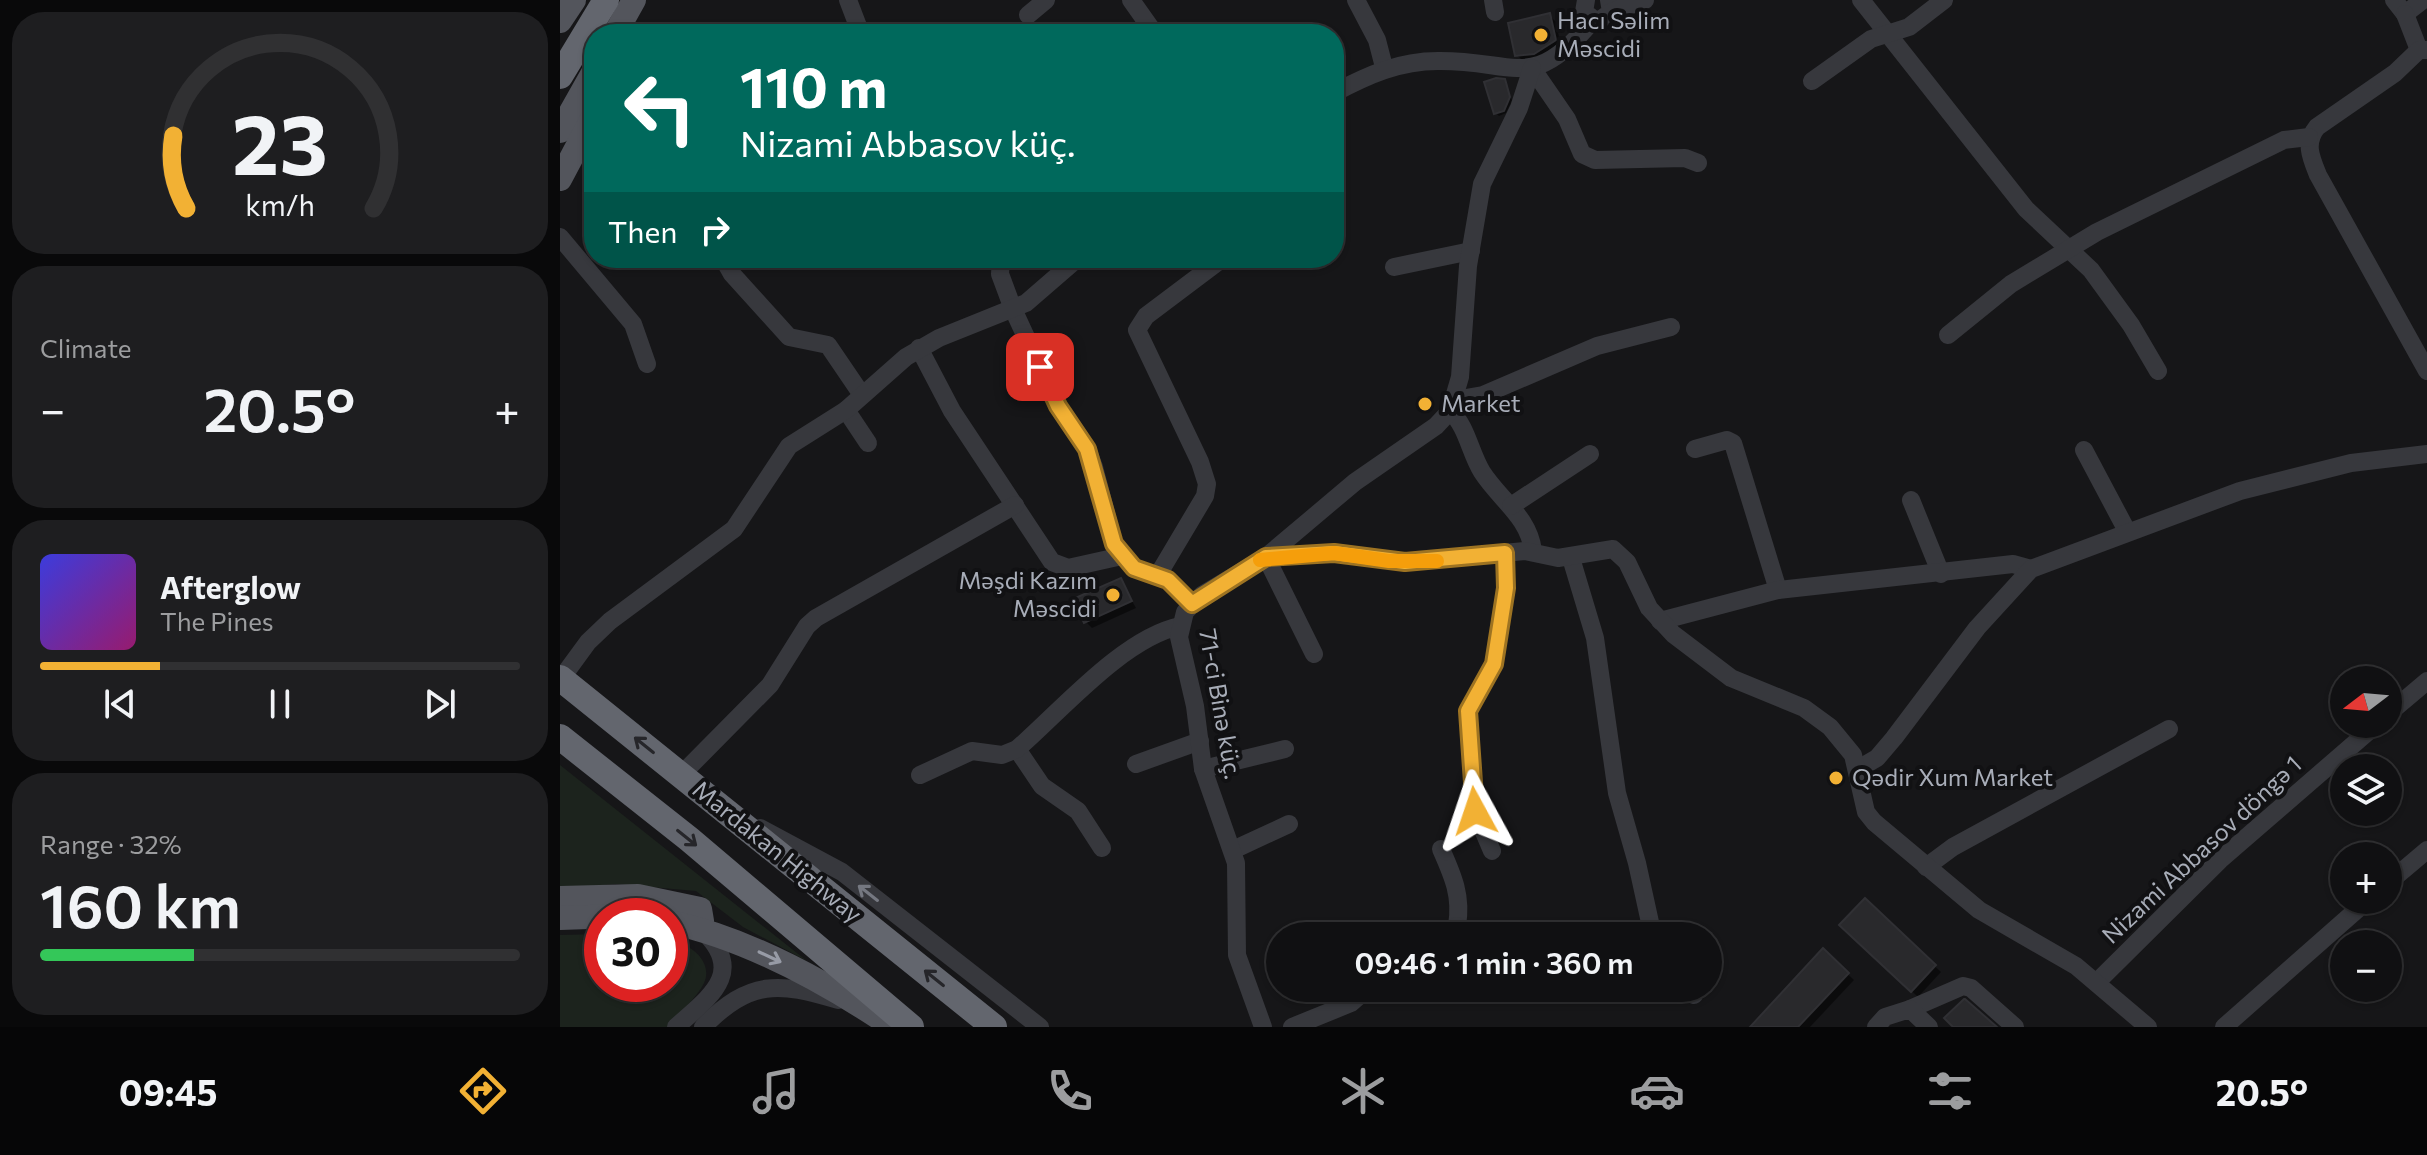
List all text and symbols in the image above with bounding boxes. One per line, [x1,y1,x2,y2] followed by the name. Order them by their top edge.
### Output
[1557,5,1670,62] place label: Hacı Səlim Məscidi
[1532,26,1550,44] marker: Hacı Səlim Məscidi
[740,51,887,120] text: 110 m
[608,56,712,160] icon: left
[232,89,328,191] text: 23
[740,120,1075,164] text: Nizami Abbasov küç.
[245,187,315,222] text: km/h
[693,208,737,252] icon: right
[608,212,677,249] text: Then
[40,332,132,363] text: Climate
[1006,333,1074,401] pin
[1018,345,1062,389] icon: arrive
[204,371,356,444] text: 20.5°
[40,381,65,435] text: −
[494,381,520,435] text: +
[1441,388,1521,417] place label: Market
[1416,395,1434,413] marker: Market
[959,565,1097,622] place label: Məşdi Kazım Məscidi
[160,568,301,605] text: Afterglow
[1104,586,1122,604] marker: Məşdi Kazım Məscidi
[160,605,274,636] text: The Pines
[1194,626,1249,781] street label: 71-ci Binə küç.
[2330,666,2402,738] north arrow
[2330,666,2402,1002] map controls
[98,682,142,726] icon: previous
[258,682,302,726] icon: pause
[418,682,462,726] icon: next
[634,736,655,754] one-way arrow
[2095,749,2307,949] street label: Nizami Abbasov döngə 1
[2330,754,2402,826] button: layers
[1852,762,2053,791] place label: Qədir Xum Market
[1433,769,1517,853] position arrow
[1827,769,1845,787] marker: Qədir Xum Market
[688,774,868,928] street label: Mardakan Highway
[40,828,182,859] text: Range · 32%
[676,829,697,847] one-way arrow
[2330,842,2402,914] button: +
[40,867,241,940] text: 160 km
[858,884,879,901] one-way arrow
[584,898,688,1002] speed limit sign: 30
[2330,930,2402,1002] button: −
[1355,943,1633,980] text: 09:46 · 1 min · 360 m
[757,950,781,965] one-way arrow
[924,969,944,987] one-way arrow
[455,1063,511,1119] icon: directions
[748,1063,804,1119] icon: music
[1042,1063,1098,1119] icon: phone
[1335,1063,1391,1119] icon: climate
[1629,1063,1685,1119] icon: car
[1922,1063,1978,1119] icon: filters
[119,1069,217,1113] text: 09:45
[2216,1069,2308,1113] text: 20.5°

